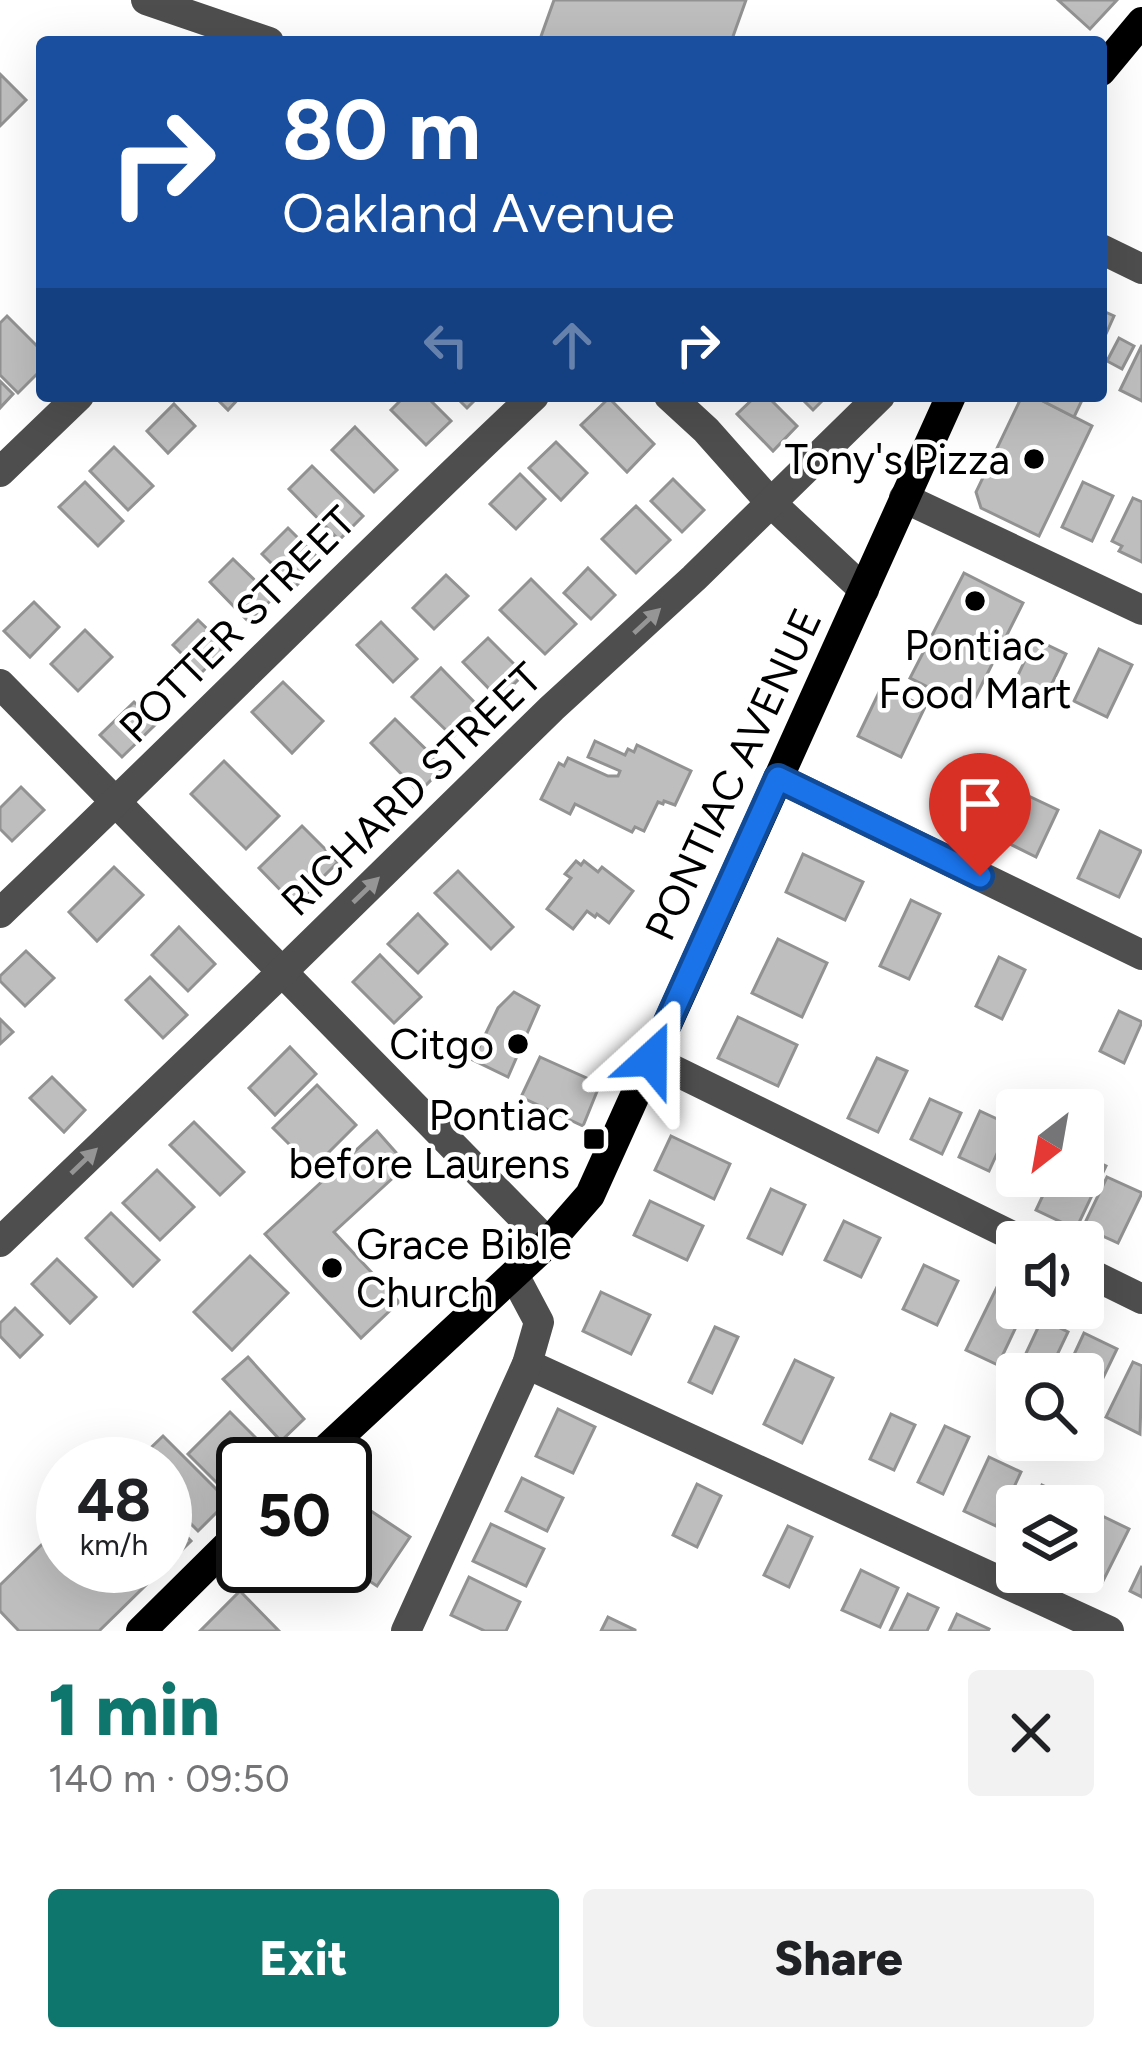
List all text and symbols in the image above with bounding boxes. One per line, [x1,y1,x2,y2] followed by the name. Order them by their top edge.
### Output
[282,79,481,180] text: 80 m
[84,84,240,240] icon: right
[282,181,675,246] text: Oakland Avenue
[413,312,479,378] icon: left
[539,312,605,378] icon: ahead
[665,312,731,378] icon: right
[785,434,1010,485] place label: Tony's Pizza
[1021,446,1047,472] marker: Tony's Pizza
[109,496,366,753] street label: POTTER STREET
[962,588,988,614] marker: Pontiac Food Mart
[634,600,833,948] street label: PONTIAC AVENUE
[633,608,662,635] one-way arrow
[878,620,1072,719] place label: Pontiac Food Mart
[271,652,552,926] street label: RICHARD STREET
[929,753,1031,876] pin
[947,771,1013,837] icon: arrive
[351,877,380,905] one-way arrow
[588,996,714,1122] position arrow
[389,1019,494,1070] place label: Citgo
[505,1031,531,1057] marker: Citgo
[996,1089,1104,1197] north arrow
[996,1089,1104,1593] map controls
[288,1090,570,1189] place label: Pontiac before Laurens
[581,1126,607,1152] marker: Pontiac before Laurens
[70,1147,99,1175] one-way arrow
[356,1219,572,1318] place label: Grace Bible Church
[996,1221,1104,1329] button: sound
[319,1255,345,1281] marker: Grace Bible Church
[996,1353,1104,1461] button: search
[216,1437,372,1593] speed limit sign: 50
[77,1464,151,1536] text: 48
[996,1485,1104,1593] button: layers
[80,1526,148,1563] text: km/h
[48,1667,220,1753] text: 1 min
[968,1670,1094,1796] button: close
[48,1755,290,1802] text: 140 m · 09:50
[48,1889,559,2027] button: Exit
[583,1889,1094,2027] button: Share

